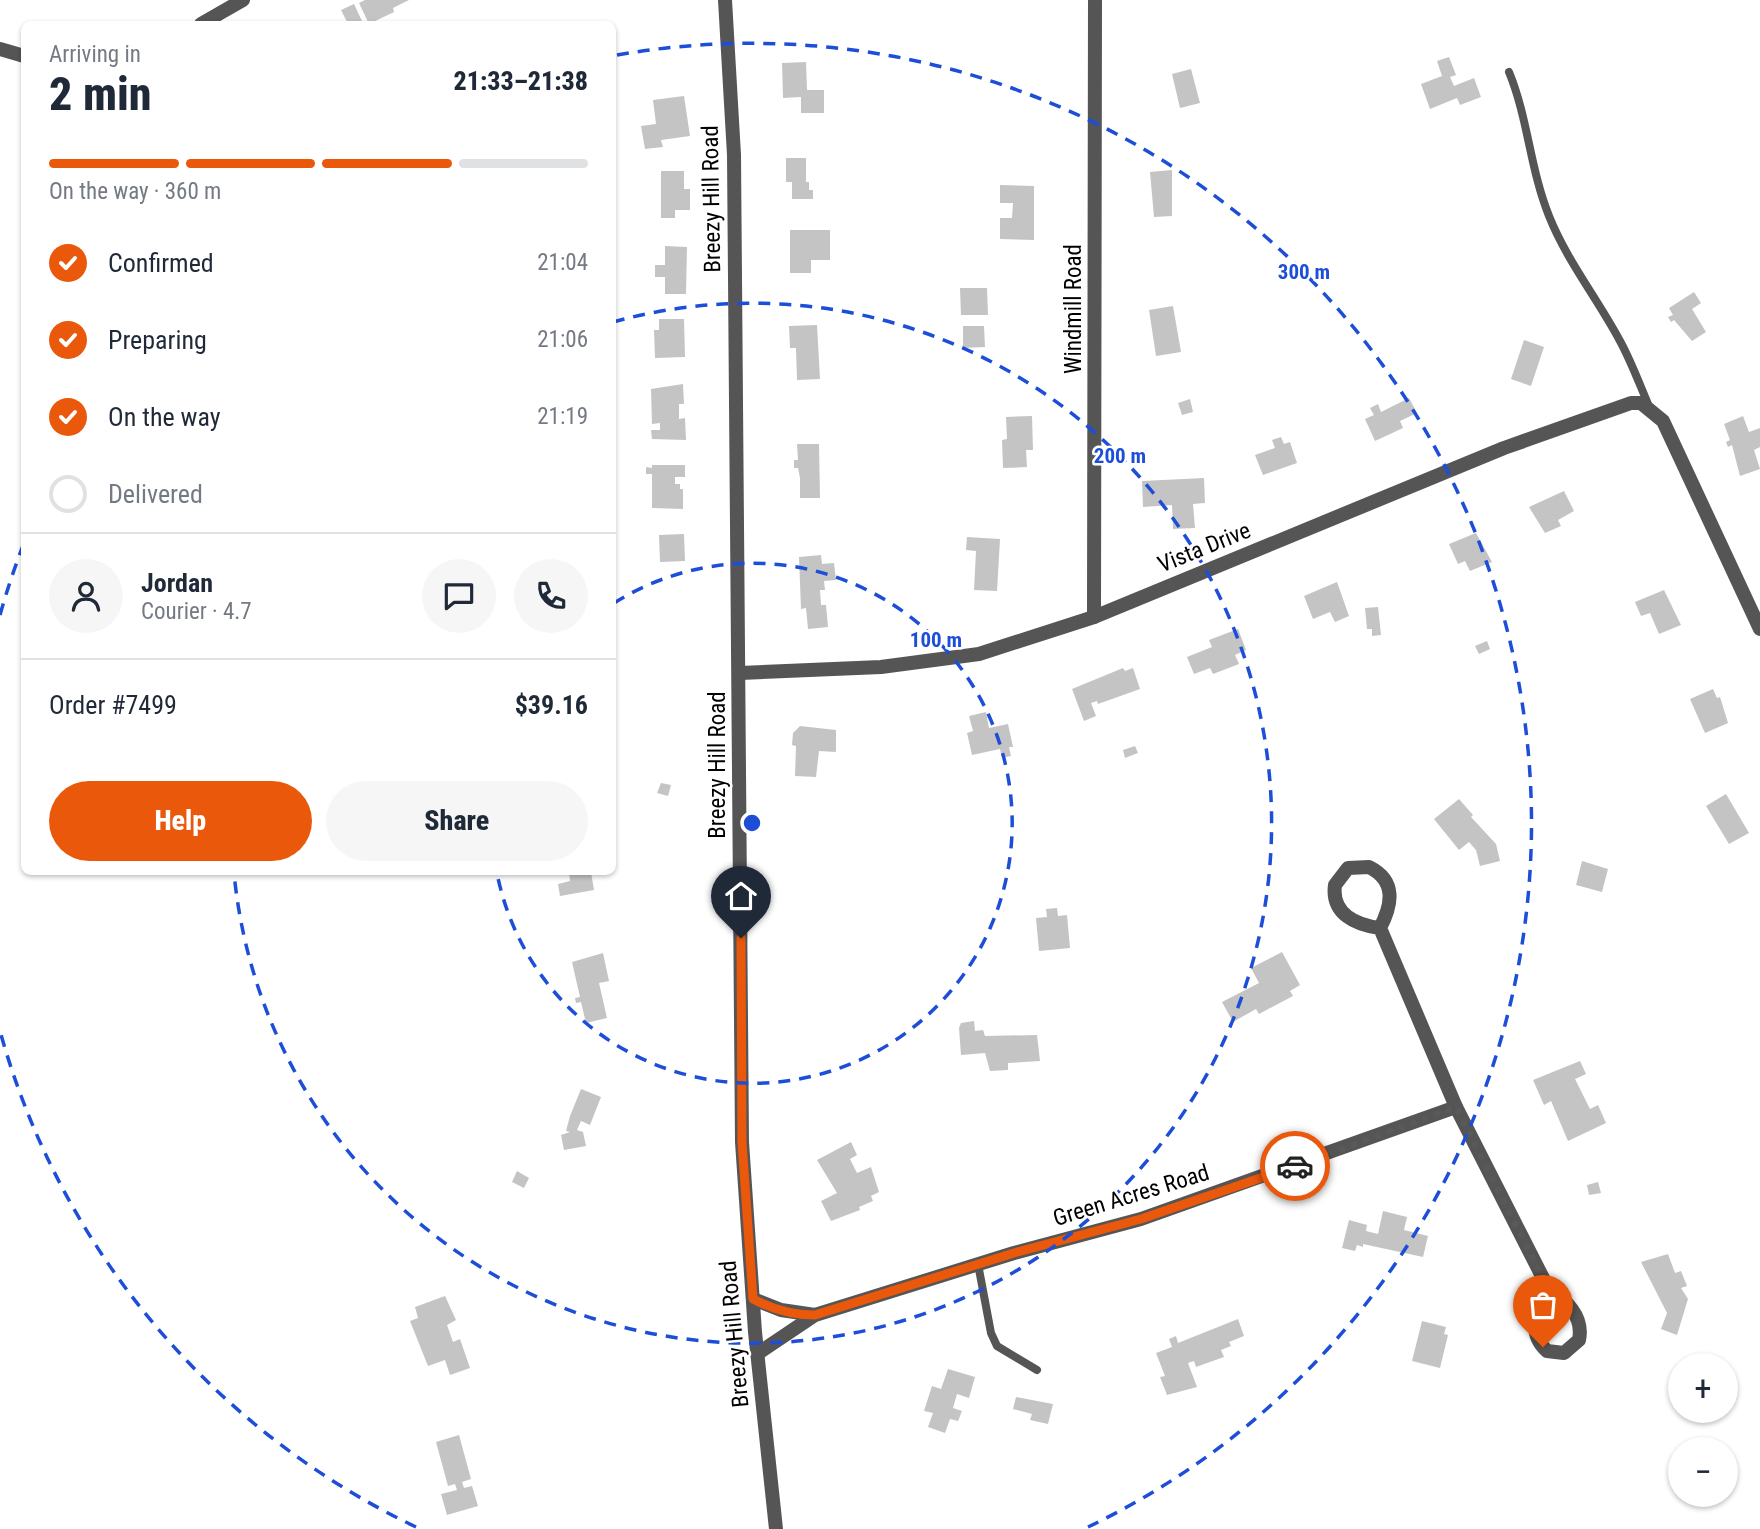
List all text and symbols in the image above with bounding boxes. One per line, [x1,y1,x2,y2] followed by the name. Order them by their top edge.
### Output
[49,41,141,68] text: Arriving in
[454,66,588,96] text: 21:33–21:38
[49,67,152,121] text: 2 min
[697,125,726,273] street label: Breezy Hill Road
[49,178,221,205] text: On the way · 360 m
[49,244,87,282] icon: check
[1060,244,1087,374] street label: Windmill Road
[108,248,214,278] text: Confirmed
[537,249,588,276] text: 21:04
[1278,260,1330,284] text: 300 m
[49,321,87,359] icon: check
[108,325,207,355] text: Preparing
[537,326,588,353] text: 21:06
[49,398,87,436] icon: check
[108,402,221,432] text: On the way
[537,403,588,430] text: 21:19
[1094,444,1146,468] text: 200 m
[108,479,203,509] text: Delivered
[1154,517,1255,578] street label: Vista Drive
[49,559,123,633] button: person
[422,559,496,633] button: chat
[514,559,588,633] button: phone
[141,568,213,598] text: Jordan
[141,598,252,625] text: Courier · 4.7
[910,628,962,652] text: 100 m
[49,690,177,720] text: Order #7499
[515,690,588,720] text: $39.16
[704,691,731,839] street label: Breezy Hill Road
[49,781,312,861] button: Help
[326,781,588,861] button: Share
[740,811,764,835] centre of rings
[711,866,771,938] pin
[722,877,760,915] icon: home
[1260,1131,1330,1201] courier
[1276,1147,1314,1185] icon: car
[1050,1159,1212,1232] street label: Green Acres Road
[715,1259,754,1409] street label: Breezy Hill Road
[1513,1275,1573,1347] pin
[1524,1286,1562,1324] icon: bag
[1668,1353,1738,1507] map controls
[1668,1353,1738,1423] button: +
[1668,1437,1738,1507] button: −

